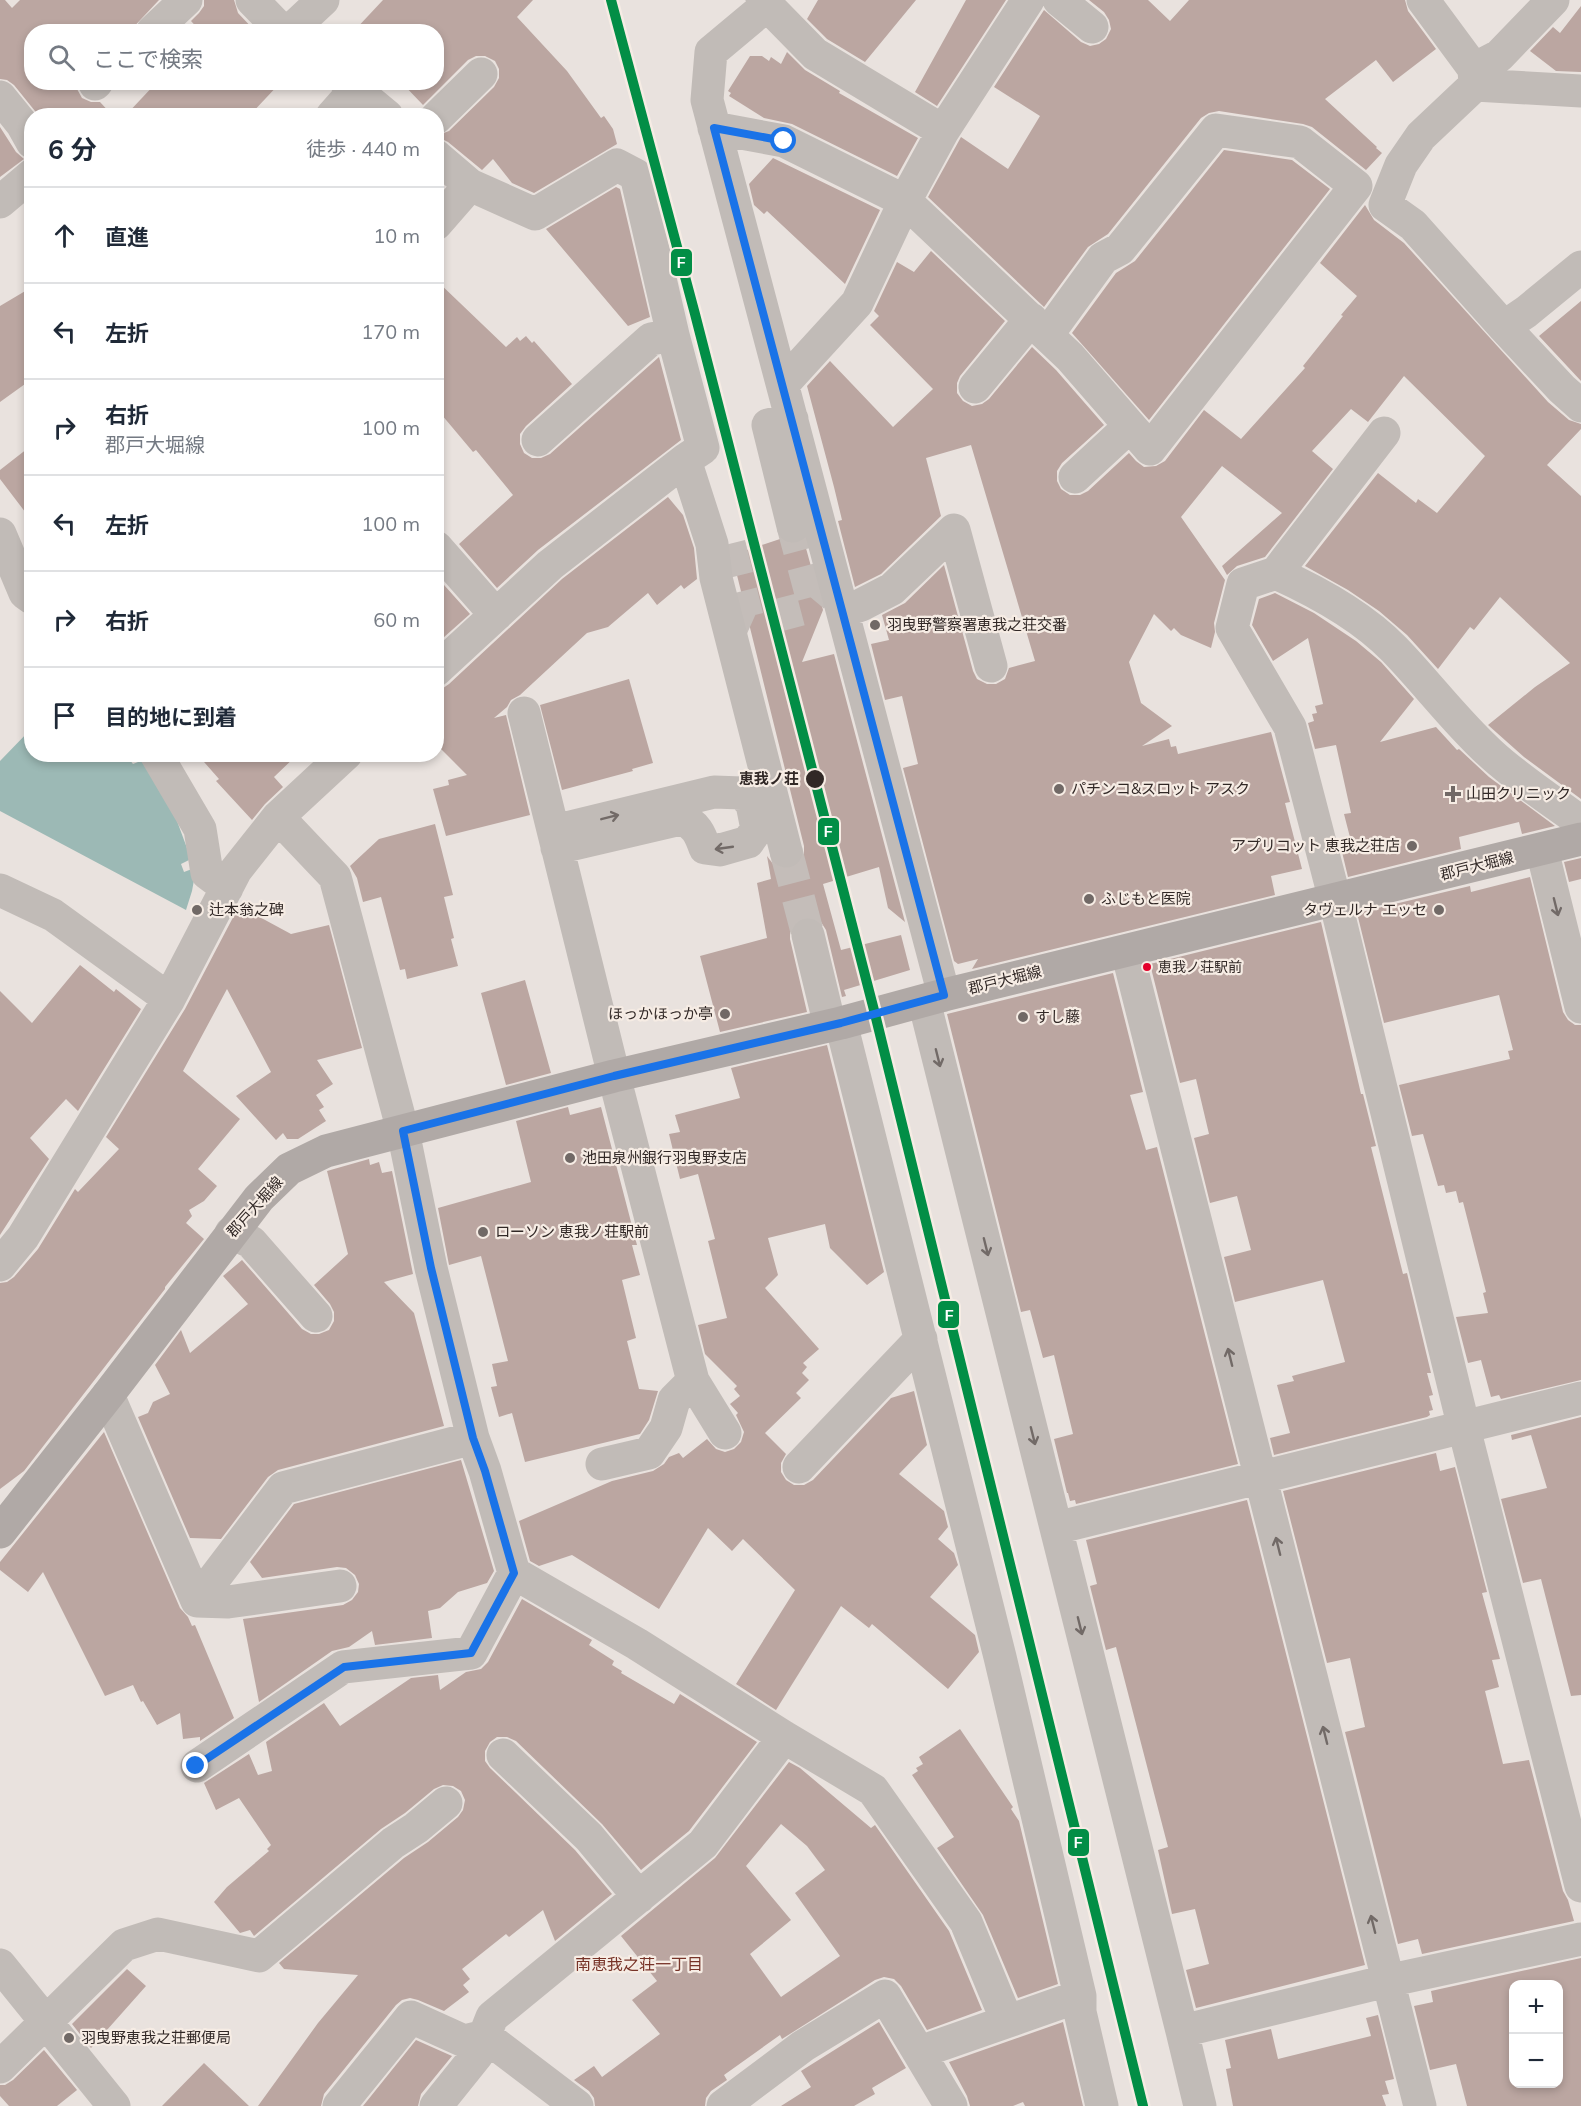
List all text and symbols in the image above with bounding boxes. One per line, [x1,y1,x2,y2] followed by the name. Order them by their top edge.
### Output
[24,24,444,90] search box
[45,41,78,74] icon: search
[93,45,203,73] text: ここで検索
[770,127,796,153] route start
[48,133,97,166] text: 6 分
[306,136,420,161] text: 徒歩 · 440 m
[48,219,81,252] icon: ahead
[105,223,149,251] text: 直進
[373,223,420,248] text: 10 m
[670,248,693,277] line badge: F
[676,252,686,272] text: F
[48,315,81,348] icon: left
[105,319,149,347] text: 左折
[361,319,420,344] text: 170 m
[105,401,149,429] text: 右折
[48,411,81,444] icon: right
[361,415,420,440] text: 100 m
[105,432,205,457] text: 郡戸大堀線
[48,507,81,540] icon: left
[105,511,149,539] text: 左折
[361,511,420,536] text: 100 m
[48,603,81,636] icon: right
[105,607,149,635] text: 右折
[373,607,420,632] text: 60 m
[887,615,1067,634] place label: 羽曳野警察署恵我之荘交番
[868,618,882,632] marker: 羽曳野警察署恵我之荘交番
[48,699,81,732] icon: arrive
[105,703,237,731] text: 目的地に到着
[804,768,826,790] marker: 恵我ノ荘
[739,769,799,788] place label: 恵我ノ荘
[1071,779,1250,798] place label: パチンコ&スロット アスク
[1052,782,1066,796] marker: パチンコ&スロット アスク
[1466,784,1571,803] place label: 山田クリニック
[1444,785,1462,803] marker: 山田クリニック
[601,811,620,823] one-way arrow
[817,817,840,846] line badge: F
[823,821,833,841] text: F
[1231,836,1400,855] place label: アプリコット 恵我之荘店
[1405,839,1419,853] marker: アプリコット 恵我之荘店
[715,842,735,853] one-way arrow
[1438,847,1516,884] street label: 郡戸大堀線
[1101,889,1191,908] place label: ふじもと医院
[1082,892,1096,906] marker: ふじもと医院
[1551,897,1563,916] one-way arrow
[209,900,284,919] place label: 辻本翁之碑
[1303,900,1427,919] place label: タヴェルナ エッセ
[190,903,204,917] marker: 辻本翁之碑
[1432,903,1446,917] marker: タヴェルナ エッセ
[1158,958,1242,976] place label: 恵我ノ荘駅前
[966,961,1044,998] street label: 郡戸大堀線
[1141,961,1153,973] marker: 恵我ノ荘駅前
[608,1004,713,1023] place label: ほっかほっか亭
[718,1007,732,1021] marker: ほっかほっか亭
[1035,1007,1080,1026] place label: すし藤
[1016,1010,1030,1024] marker: すし藤
[933,1048,945,1067] one-way arrow
[582,1148,747,1167] place label: 池田泉州銀行羽曳野支店
[563,1151,577,1165] marker: 池田泉州銀行羽曳野支店
[222,1172,287,1241] street label: 郡戸大堀線
[495,1222,649,1241] place label: ローソン 恵我ノ荘駅前
[476,1225,490,1239] marker: ローソン 恵我ノ荘駅前
[980,1237,992,1256] one-way arrow
[937,1300,960,1329] line badge: F
[944,1305,954,1325] text: F
[1223,1348,1235,1367] one-way arrow
[1027,1427,1039,1446] one-way arrow
[1271,1537,1283,1556] one-way arrow
[1075,1616,1087,1635] one-way arrow
[1319,1726,1331,1745] one-way arrow
[182,1752,208,1778] route end
[1067,1828,1090,1857] line badge: F
[1073,1832,1083,1852] text: F
[1367,1915,1378,1934] one-way arrow
[575,1954,703,1974] district label: 南恵我之荘一丁目
[1509,1980,1563,2088] map controls
[1509,1980,1563,2034] button: +
[81,2028,231,2047] place label: 羽曳野恵我之荘郵便局
[62,2031,76,2045] marker: 羽曳野恵我之荘郵便局
[1509,2034,1563,2088] button: −

